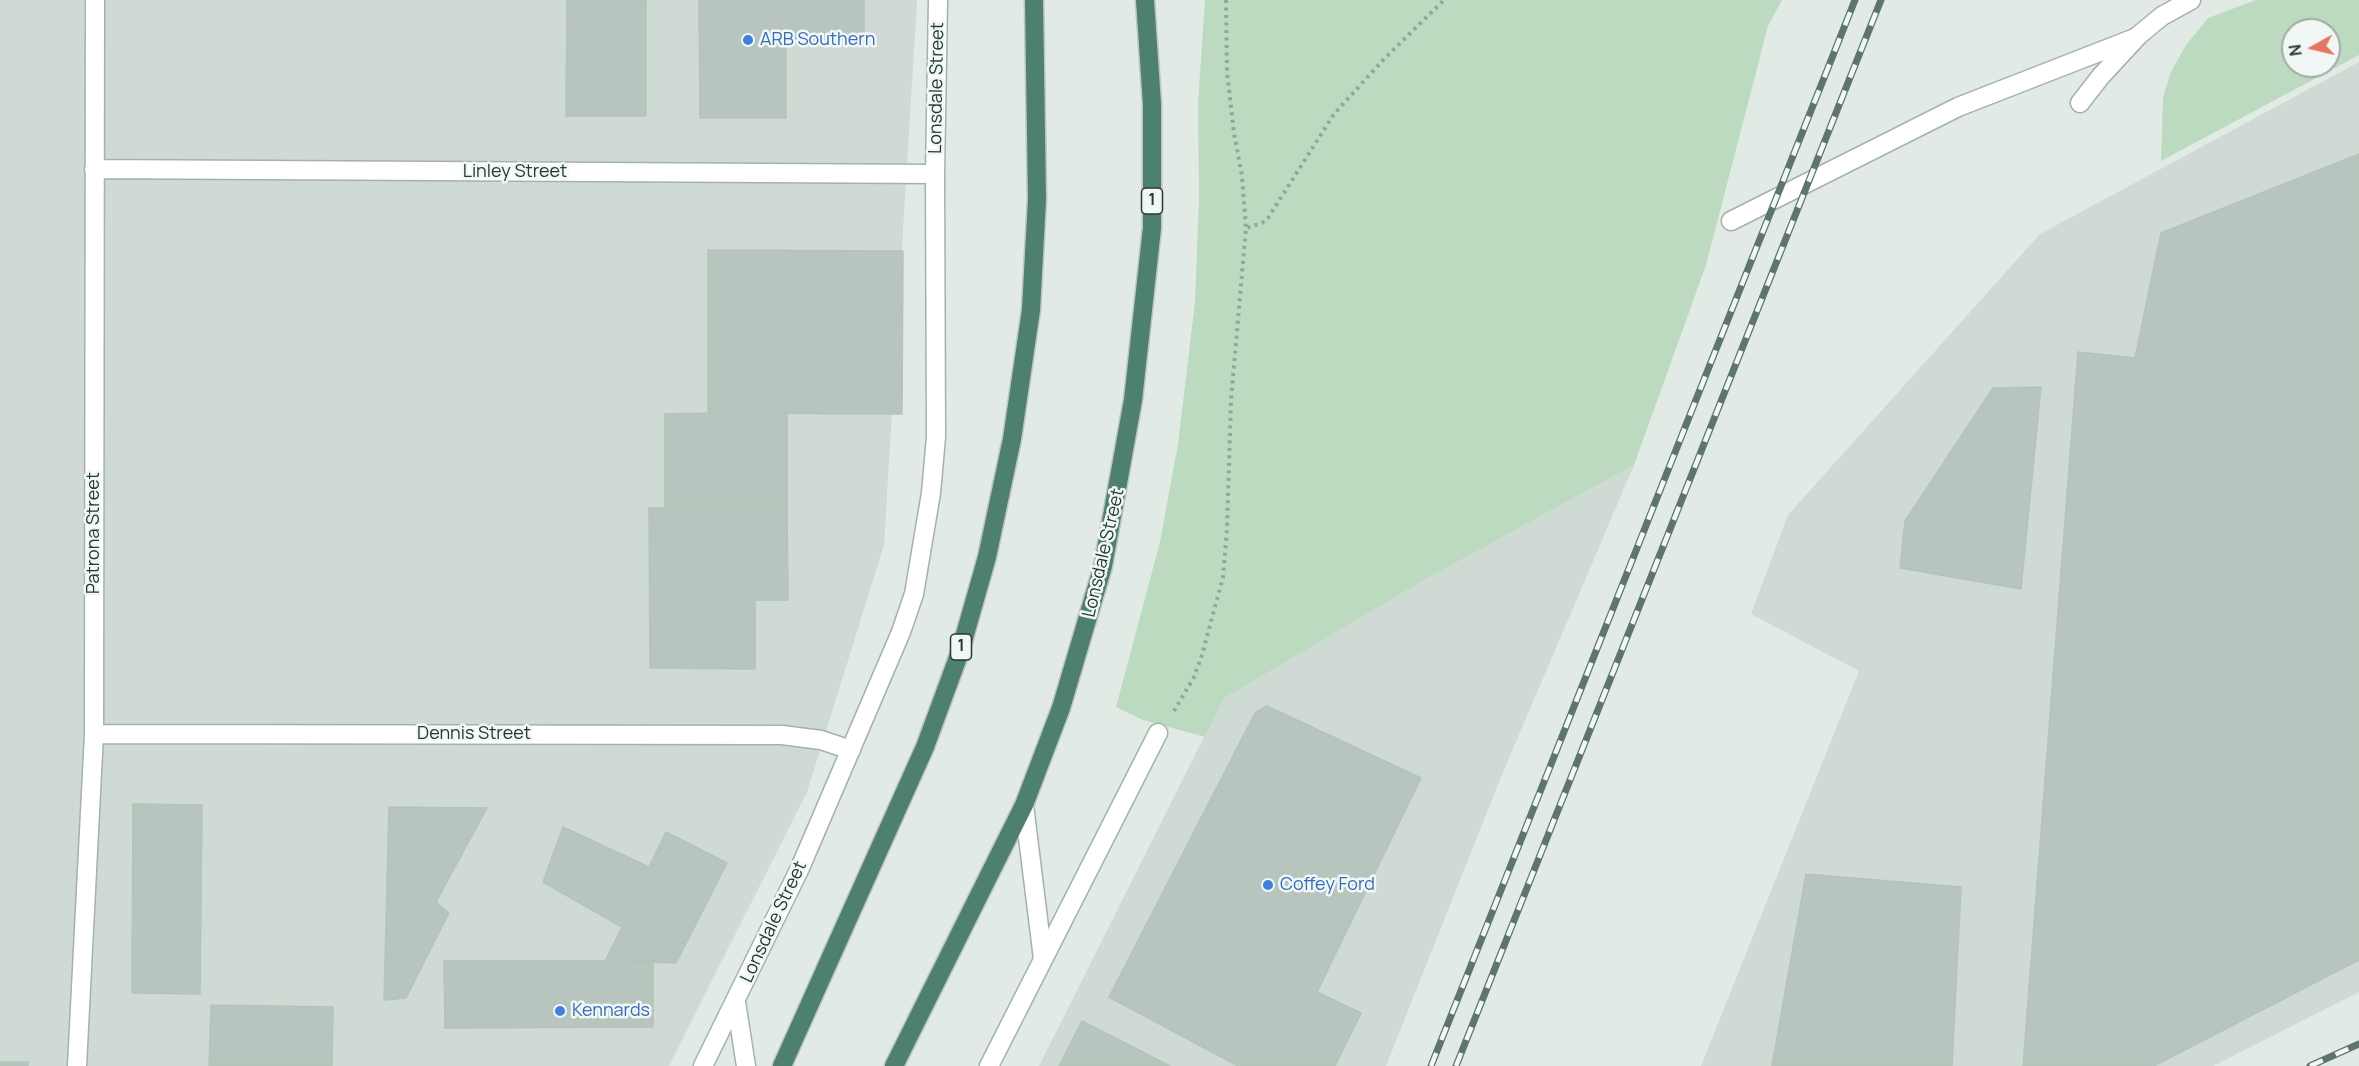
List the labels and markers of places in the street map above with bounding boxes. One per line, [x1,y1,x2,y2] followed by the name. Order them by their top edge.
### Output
[760,29,875,51] place label: ARB Southern
[741,33,755,47] marker: ARB Southern
[1280,874,1375,896] place label: Coffey Ford
[1261,878,1275,892] marker: Coffey Ford
[572,1000,650,1022] place label: Kennards
[553,1004,567,1018] marker: Kennards

